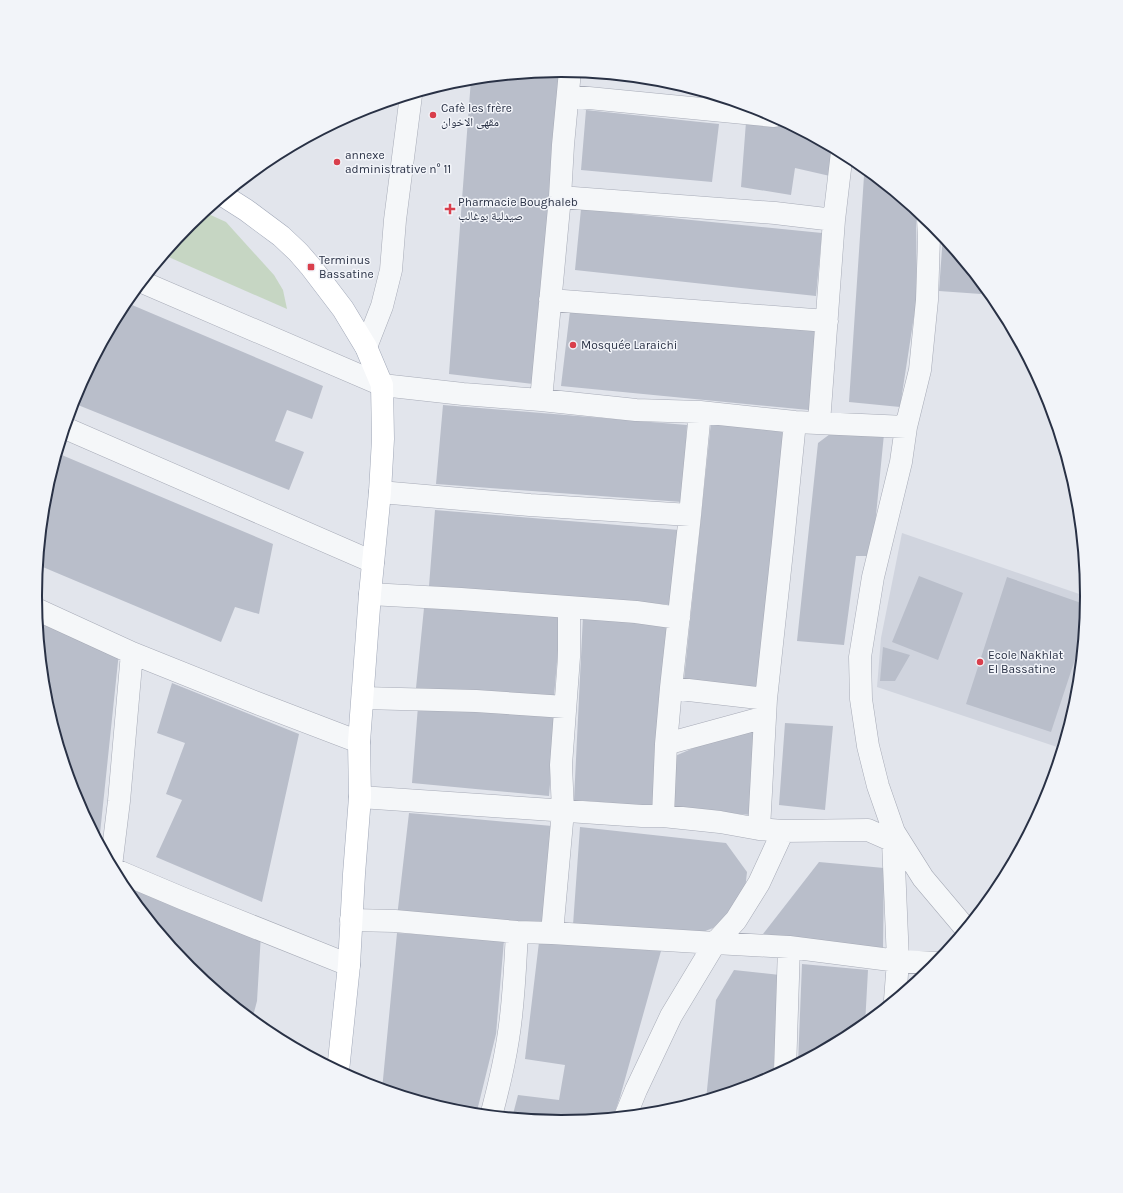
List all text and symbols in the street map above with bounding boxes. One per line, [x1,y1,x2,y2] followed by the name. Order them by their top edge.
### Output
[441,101,512,129] place label: Cafè les frère مقهى الاخوان
[428,110,438,120] marker: Cafè les frère مقهى الاخوان
[345,148,451,176] place label: annexe administrative n° 11
[332,157,342,167] marker: annexe administrative n° 11
[458,195,578,223] place label: Pharmacie Boughaleb صيدلية بوغالب
[445,204,455,214] marker: Pharmacie Boughaleb صيدلية بوغالب
[319,253,374,281] place label: Terminus Bassatine
[306,262,316,272] marker: Terminus Bassatine
[581,338,677,352] place label: Mosquée Laraichi
[568,340,578,350] marker: Mosquée Laraichi
[988,648,1064,676] place label: Ecole Nakhlat El Bassatine
[975,657,985,667] marker: Ecole Nakhlat El Bassatine

